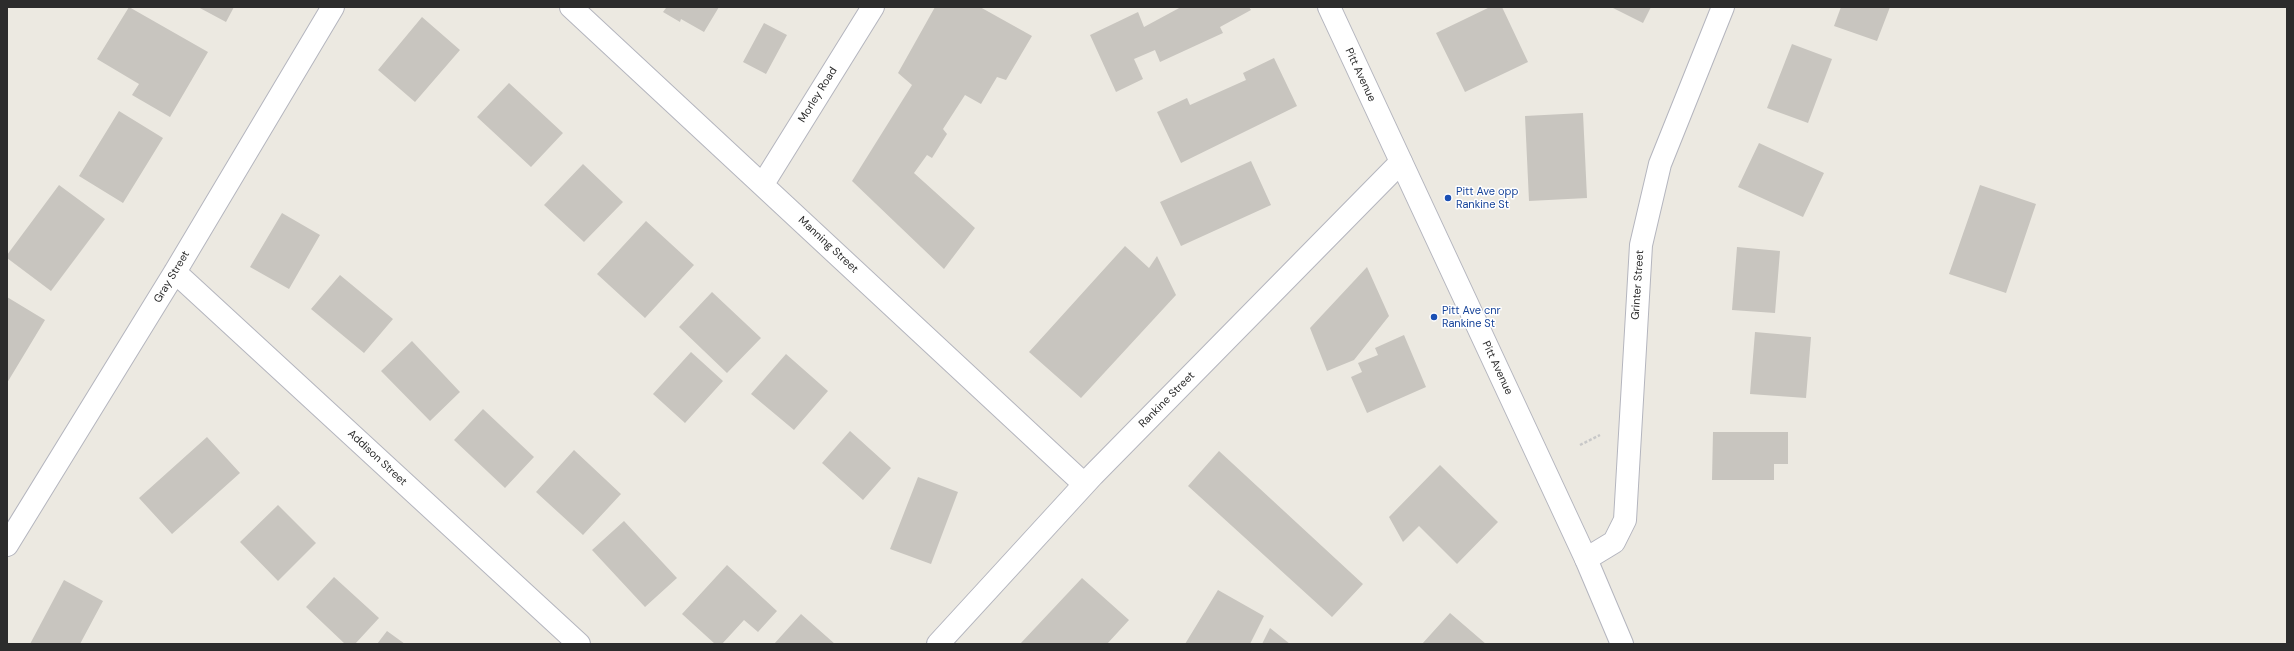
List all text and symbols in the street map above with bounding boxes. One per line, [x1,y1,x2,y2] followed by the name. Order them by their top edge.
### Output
[1342,46,1378,104] street label: Pitt Avenue
[796,65,840,125] street label: Morley Road
[1456,185,1518,211] place label: Pitt Ave opp Rankine St
[1443,193,1453,203] marker: Pitt Ave opp Rankine St
[795,214,861,276] street label: Manning Street
[151,249,193,305] street label: Gray Street
[1629,250,1647,320] street label: Grinter Street
[1442,304,1501,330] place label: Pitt Ave cnr Rankine St
[1429,312,1439,322] marker: Pitt Ave cnr Rankine St
[1479,339,1515,397] street label: Pitt Avenue
[1136,369,1198,431] street label: Rankine Street
[345,427,409,489] street label: Addison Street

